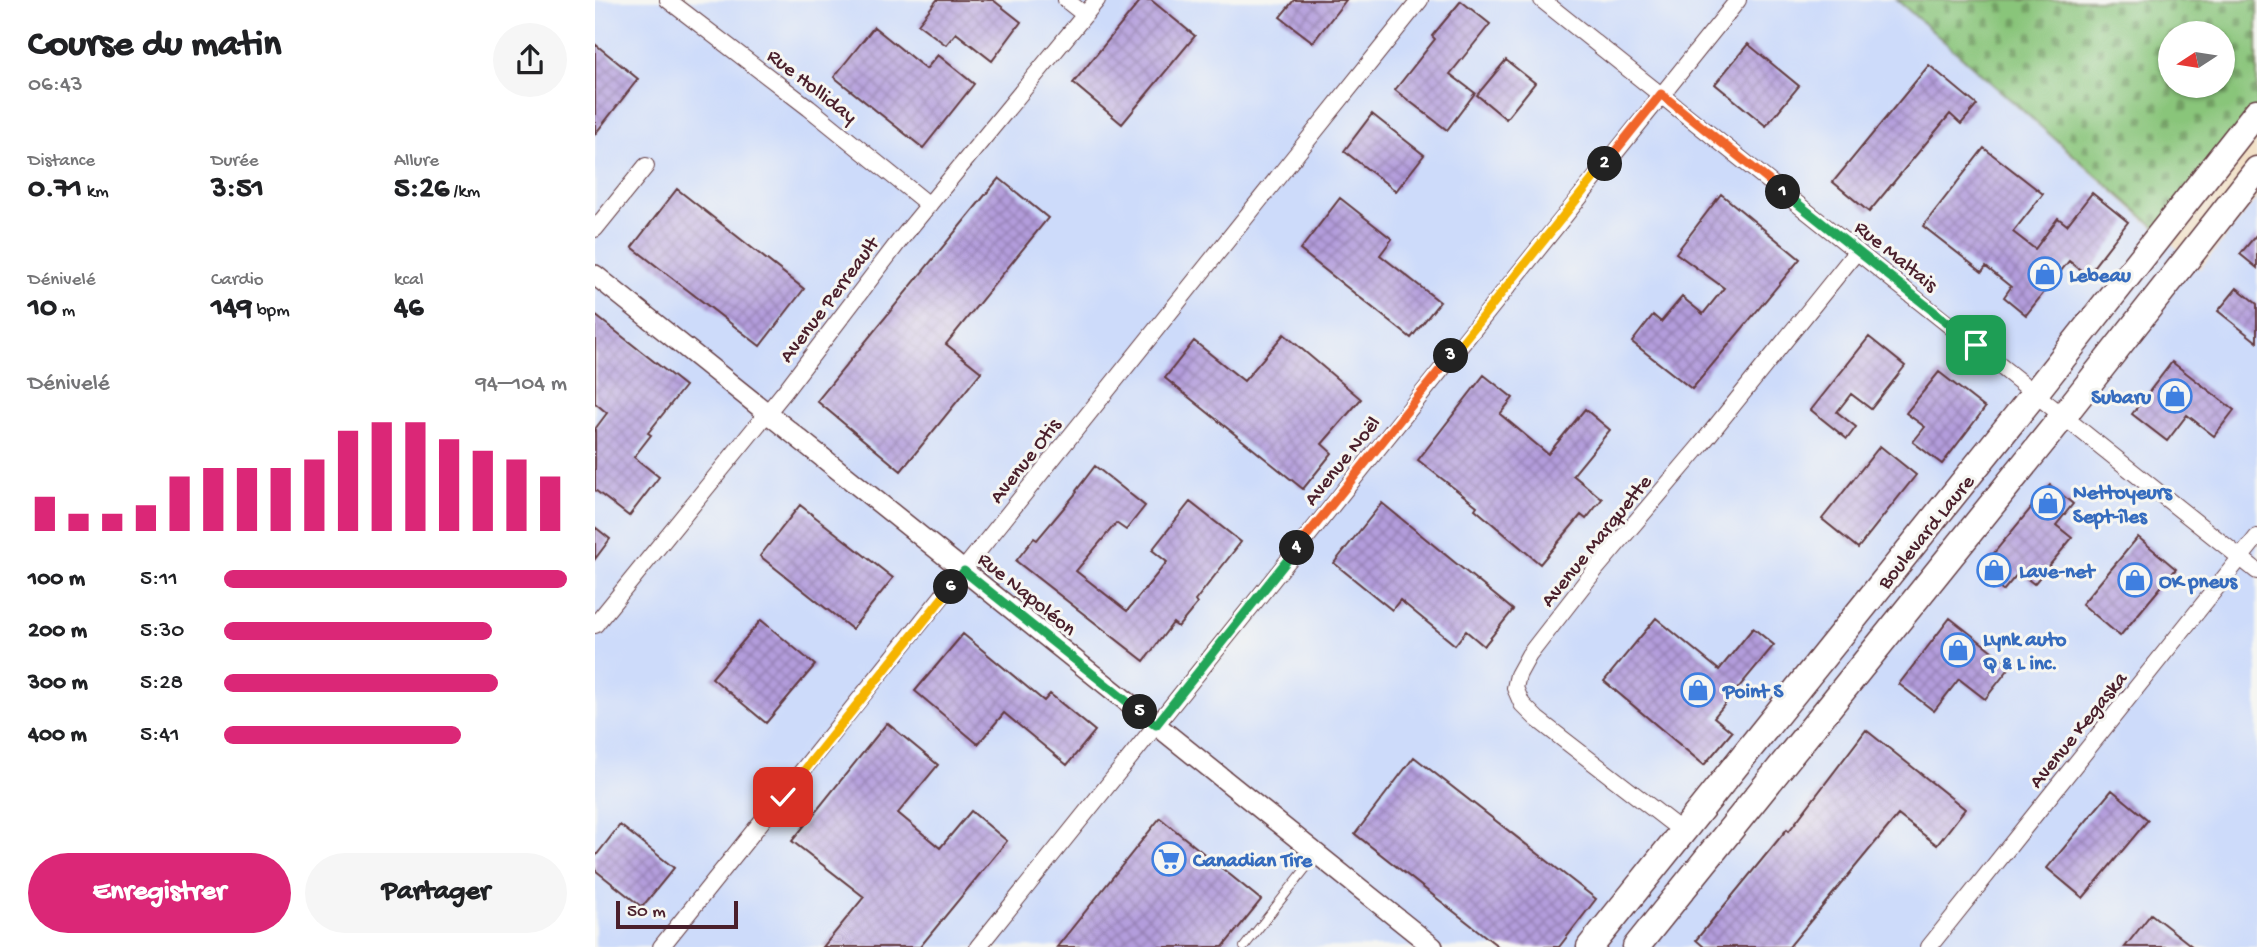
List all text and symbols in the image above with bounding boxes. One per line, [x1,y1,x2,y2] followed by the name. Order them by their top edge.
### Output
[2158,21,2235,98] north arrow
[2158,21,2235,98] map controls
[493,23,567,97] button: share
[28,24,281,68] text: Course du matin
[761,45,861,131] street label: Rue Holliday
[28,72,83,99] text: 06:43
[1587,146,1623,182] pin: 2
[28,150,95,173] text: Distance
[211,150,259,173] text: Durée
[394,150,439,173] text: Allure
[1600,152,1609,175] text: 2
[28,173,82,208] text: 0.71
[211,173,264,208] text: 3:51
[394,173,449,208] text: 5:26
[1765,174,1801,210] pin: 1
[1779,180,1786,203] text: 1
[82,181,109,204] text: km
[449,181,480,204] text: /km
[1848,217,1943,300] street label: Rue Maltais
[775,231,888,369] street label: Avenue Perreault
[2026,255,2064,293] shop icon: Lebeau
[2069,265,2131,290] place label: Lebeau
[28,269,96,292] text: Dénivelé
[211,269,264,292] text: Cardio
[394,269,424,292] text: kcal
[28,292,57,327] text: 10
[211,292,252,327] text: 149
[394,292,423,327] text: 46
[57,300,75,323] text: m
[252,300,290,323] text: bpm
[1946,315,2006,375] pin
[1957,326,1995,364] icon: arrive
[1433,338,1469,374] pin: 3
[1446,344,1455,367] text: 3
[28,371,110,398] text: Dénivelé
[475,371,567,398] text: 94–104 m
[2156,377,2194,415] shop icon: Subaru
[2091,387,2151,412] place label: Subaru
[1300,412,1387,512] street label: Avenue Noël
[986,413,1069,510] street label: Avenue Otis
[1537,470,1659,613] street label: Avenue Marquette
[1873,470,1982,596] street label: Boulevard Laure
[2073,482,2173,531] place label: Nettoyeurs Sept-îles
[2029,484,2067,522] shop icon: Nettoyeurs Sept-îles
[1279,530,1315,566] pin: 4
[1292,536,1301,559] text: 4
[971,548,1080,643] street label: Rue Napoléon
[1975,551,2013,589] shop icon: Lave-net
[2019,561,2097,586] place label: Lave-net
[2116,561,2154,599] shop icon: OK pneus
[28,566,85,593] text: 100 m
[140,566,178,593] text: 5:11
[933,570,969,604] pin: 6
[2159,571,2238,596] place label: OK pneus
[946,575,955,598] text: 6
[28,618,87,645] text: 200 m
[140,618,184,645] text: 5:30
[1983,629,2066,678] place label: Lynk auto Q & L inc.
[1939,631,1977,669] shop icon: Lynk auto Q & L inc.
[2025,667,2135,795] street label: Avenue Kegaska
[28,670,88,697] text: 300 m
[140,670,183,697] text: 5:28
[1679,671,1717,709] shop icon: Point S
[1722,681,1785,706] place label: Point S
[1123,694,1157,730] pin: 5
[1135,700,1145,723] text: 5
[28,722,87,749] text: 400 m
[140,722,180,749] text: 5:41
[753,767,813,827] pin
[764,778,802,816] icon: check
[1150,840,1188,878] supermarket icon: Canadian Tire
[1192,850,1313,875] place label: Canadian Tire
[28,853,291,933] button: Enregistrer
[305,853,567,933] button: Partager
[616,898,739,930] scale bar
[627,901,666,924] text: 50 m

